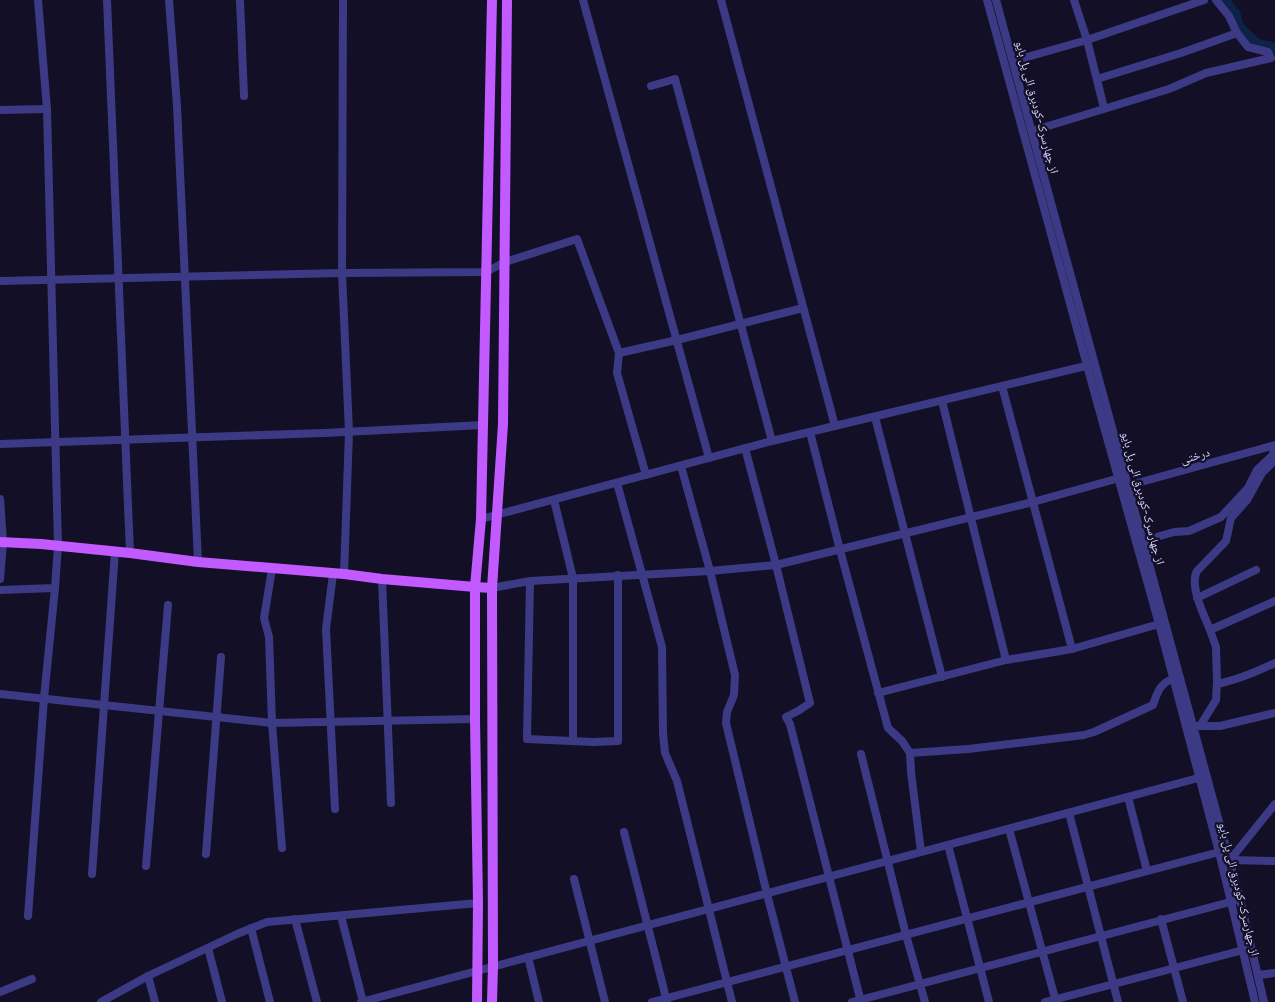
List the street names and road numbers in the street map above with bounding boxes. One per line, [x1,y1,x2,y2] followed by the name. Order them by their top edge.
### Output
[1011,38,1064,176] street label: از جهارسرک-کودبرق الی پل بایو
[1117,429,1170,567] street label: از جهارسرک-کودبرق الی پل بایو
[1178,442,1212,469] street label: درختی
[1214,820,1265,958] street label: از جهارسرک-کودبرق الی پل بایو

